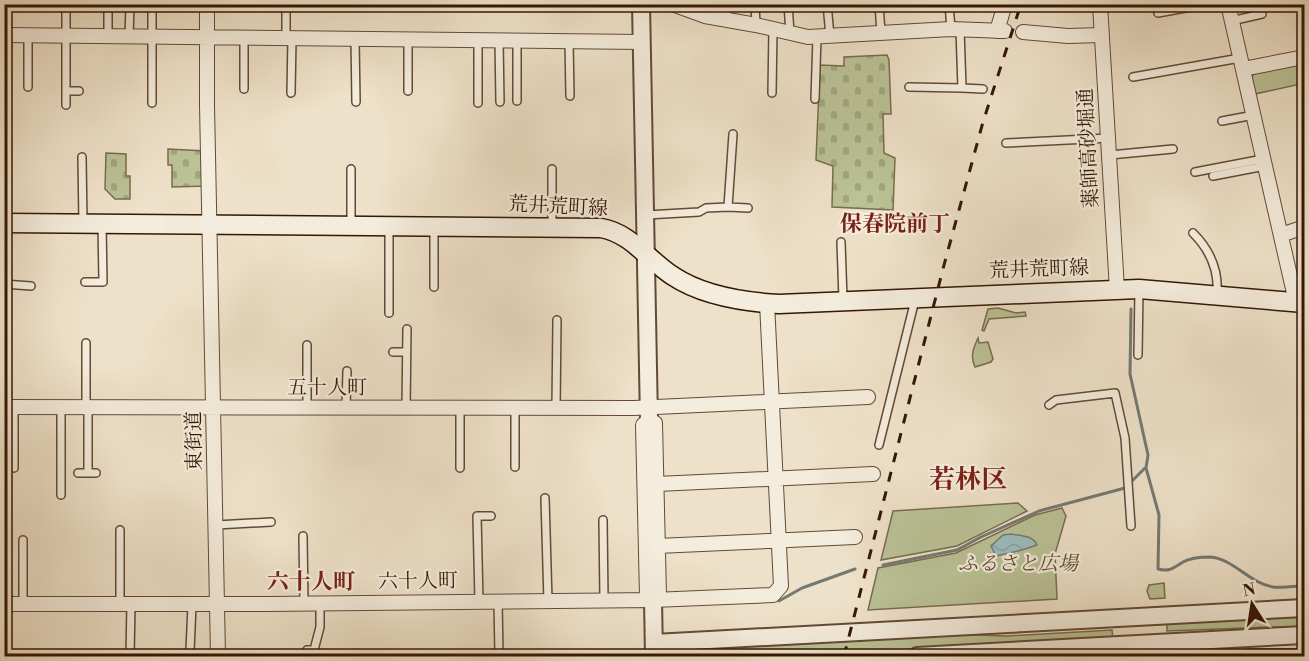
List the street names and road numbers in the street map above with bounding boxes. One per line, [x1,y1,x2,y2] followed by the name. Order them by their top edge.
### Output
[1073,87,1105,209] street label: 薬師高砂堀通
[507,192,609,222] street label: 荒井荒町線
[989,256,1089,284] street label: 荒井荒町線
[287,376,367,401] street label: 五十人町
[182,411,208,471] street label: 東街道
[378,569,458,595] street label: 六十人町

